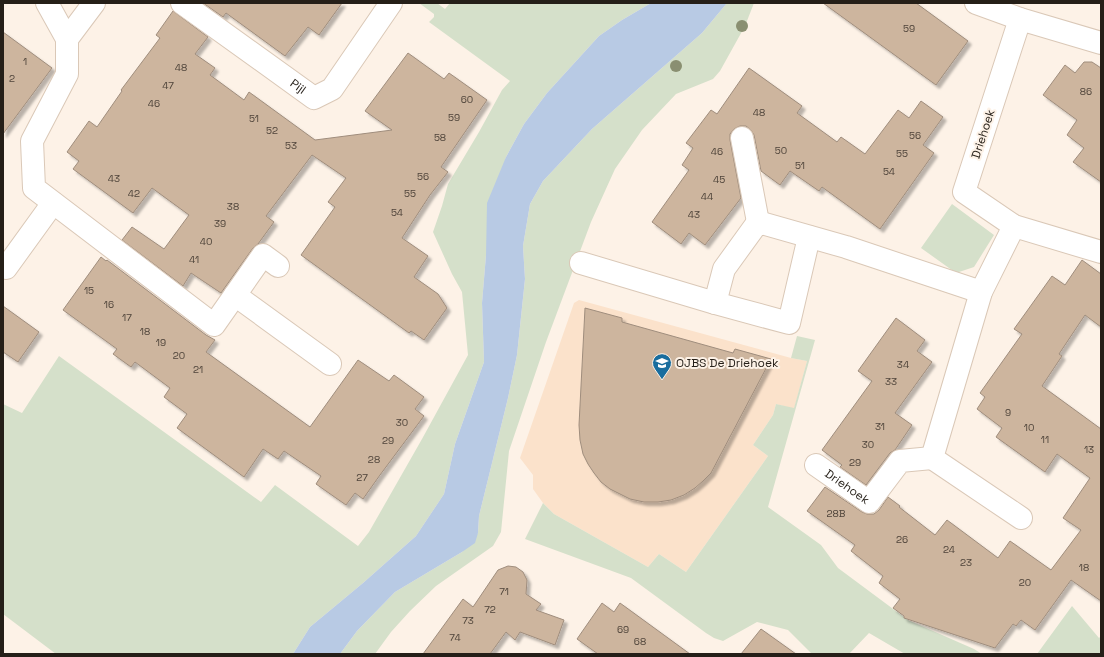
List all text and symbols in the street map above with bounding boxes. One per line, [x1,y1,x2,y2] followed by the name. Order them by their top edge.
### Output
[903,22,915,35] house number: 59
[23,55,27,68] house number: 1
[175,61,187,74] house number: 48
[9,72,15,85] house number: 2
[287,75,309,98] street label: Pijl
[162,79,174,92] house number: 47
[1080,85,1092,98] house number: 86
[461,93,473,106] house number: 60
[148,97,160,110] house number: 46
[753,106,765,119] house number: 48
[968,107,999,161] street label: Driehoek
[448,111,460,124] house number: 59
[249,112,259,125] house number: 51
[266,124,278,137] house number: 52
[909,129,921,142] house number: 56
[434,131,446,144] house number: 58
[285,139,297,152] house number: 53
[775,144,787,157] house number: 50
[711,145,723,158] house number: 46
[896,147,908,160] house number: 55
[795,159,805,172] house number: 51
[883,165,895,178] house number: 54
[417,170,429,183] house number: 56
[108,172,120,185] house number: 43
[713,173,725,186] house number: 45
[128,187,140,200] house number: 42
[404,187,416,200] house number: 55
[701,190,713,203] house number: 44
[227,200,239,213] house number: 38
[391,206,403,219] house number: 54
[688,208,700,221] house number: 43
[214,217,226,230] house number: 39
[200,235,212,248] house number: 40
[189,253,199,266] house number: 41
[84,284,94,297] house number: 15
[104,298,114,311] house number: 16
[122,311,132,324] house number: 17
[140,325,150,338] house number: 18
[156,336,166,349] house number: 19
[173,349,185,362] house number: 20
[651,352,673,380] school or university icon: OJBS De Driehoek
[676,355,779,371] place label: OJBS De Driehoek
[897,358,909,371] house number: 34
[193,363,203,376] house number: 21
[885,375,897,388] house number: 33
[1005,406,1011,419] house number: 9
[396,416,408,429] house number: 30
[875,420,885,433] house number: 31
[1024,421,1034,434] house number: 10
[1041,433,1049,446] house number: 11
[382,434,394,447] house number: 29
[862,438,874,451] house number: 30
[1084,443,1094,456] house number: 13
[368,453,380,466] house number: 28
[849,456,861,469] house number: 29
[822,466,873,508] street label: Driehoek
[356,471,368,484] house number: 27
[827,507,846,520] house number: 28B
[896,533,908,546] house number: 26
[943,543,955,556] house number: 24
[960,556,972,569] house number: 23
[1079,561,1089,574] house number: 18
[1019,576,1031,589] house number: 20
[499,585,509,598] house number: 71
[484,603,496,616] house number: 72
[462,614,474,627] house number: 73
[617,623,629,636] house number: 69
[449,631,461,644] house number: 74
[634,635,646,648] house number: 68

